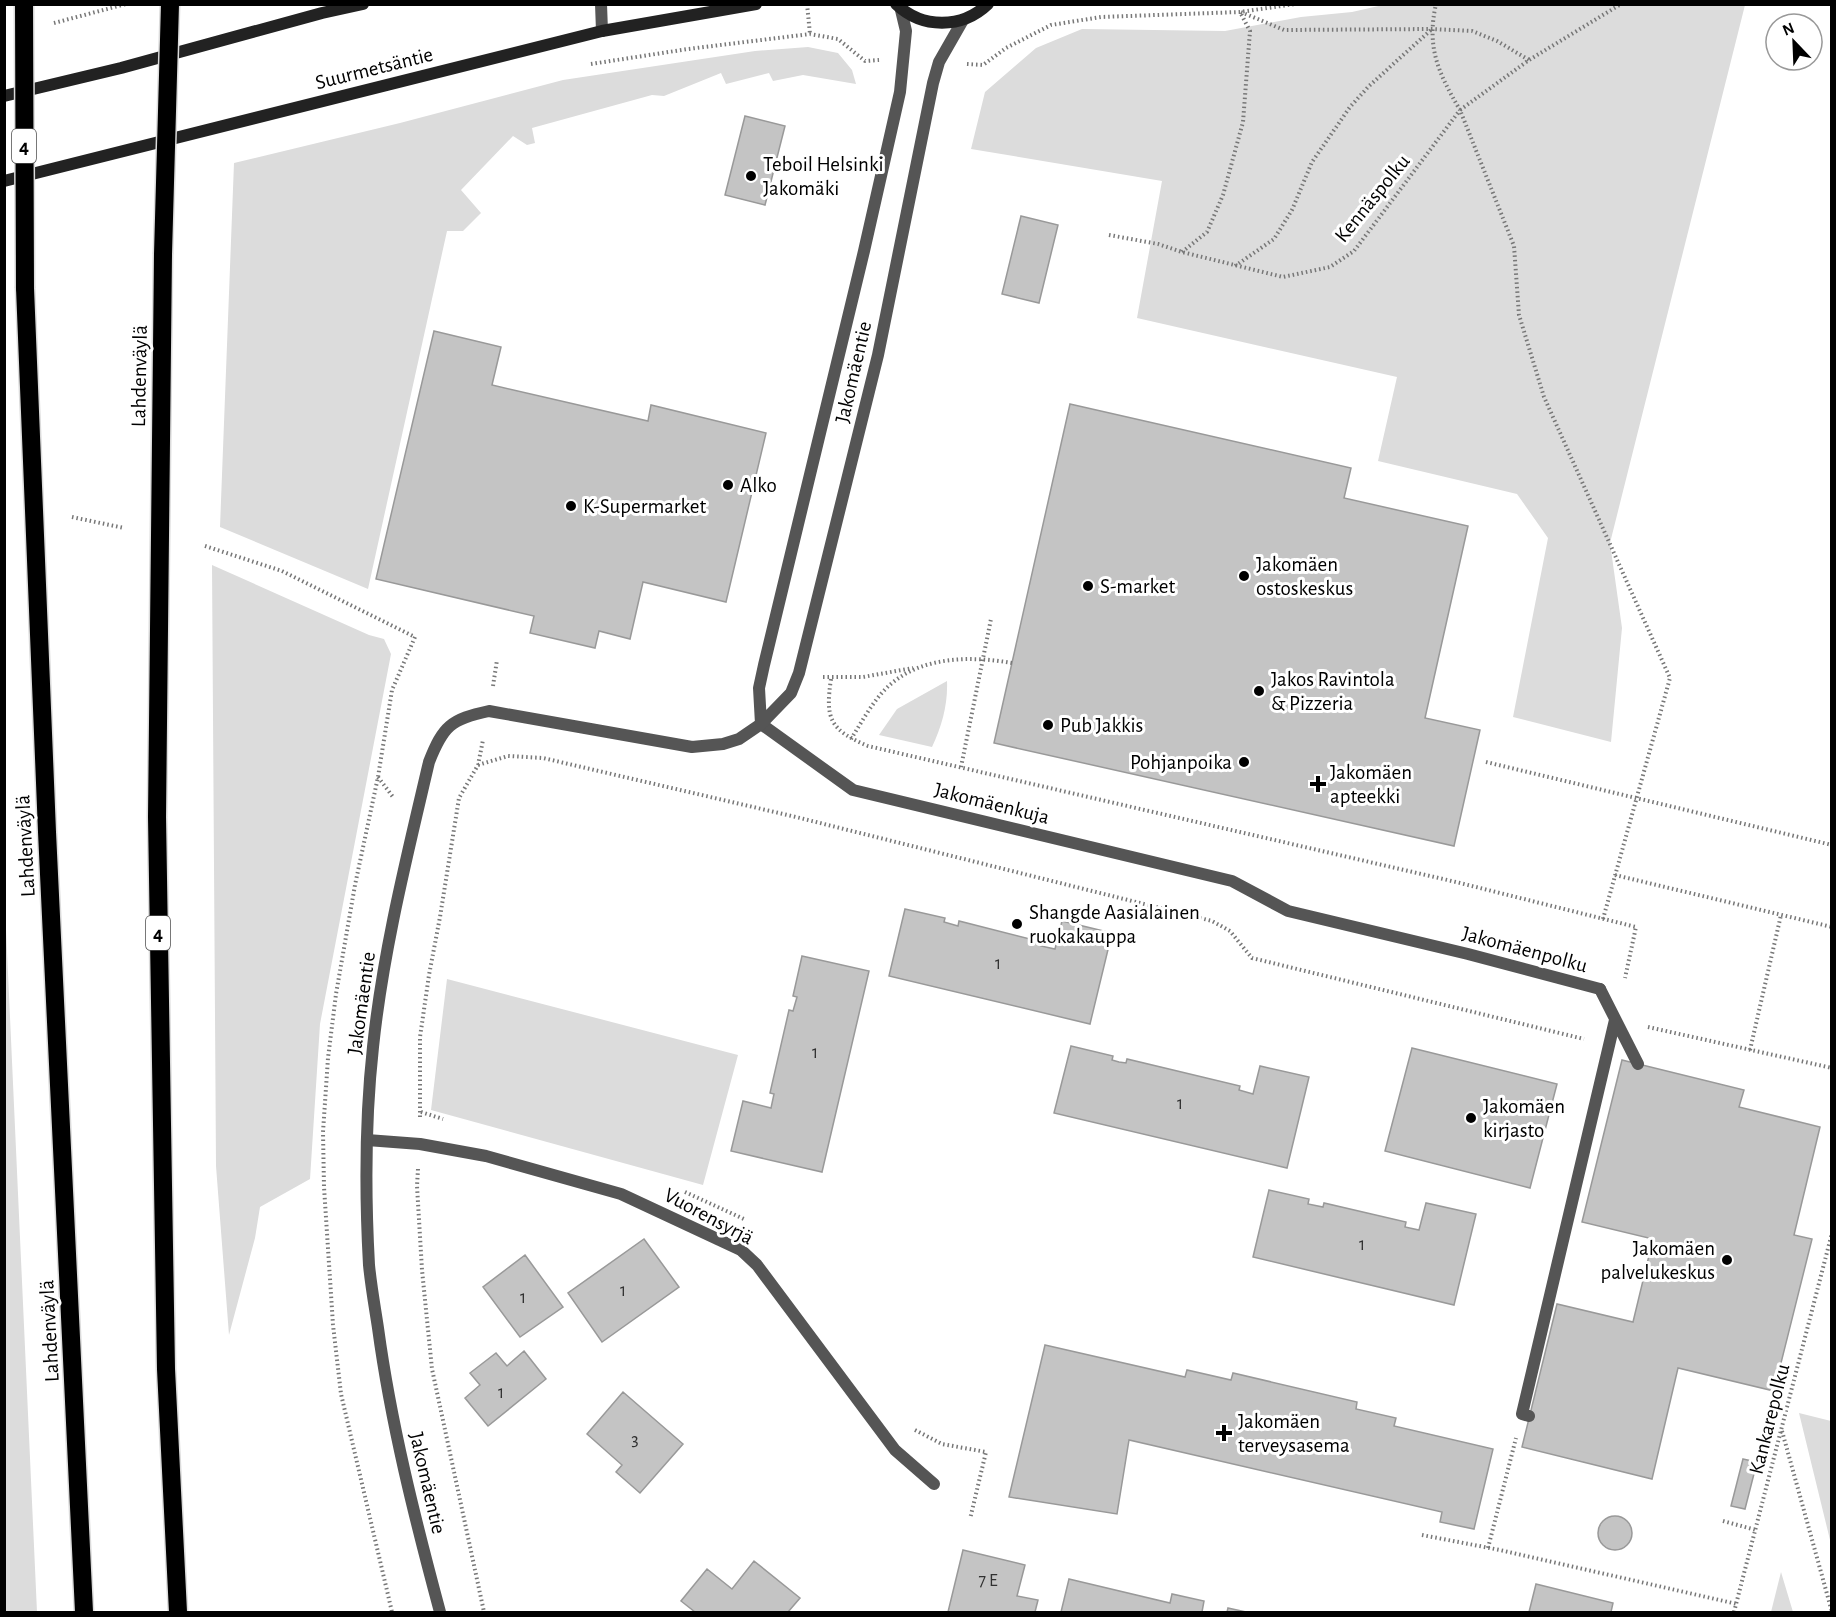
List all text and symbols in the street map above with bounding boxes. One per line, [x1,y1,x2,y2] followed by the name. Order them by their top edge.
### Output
[1764,12,1824,72] north arrow
[1780,20,1797,39] text: N
[313,44,435,93] street label: Suurmetsäntie
[12,129,36,163] road number: 4
[1331,150,1414,246] street label: Kennäspolku
[763,154,884,199] place label: Teboil Helsinki Jakomäki
[744,169,758,183] marker: Teboil Helsinki Jakomäki
[832,319,875,425] street label: Jakomäentie
[128,324,151,427] street label: Lahdenväylä
[740,475,777,496] place label: Alko
[721,478,735,492] marker: Alko
[583,496,706,517] place label: K-Supermarket
[564,499,578,513] marker: K-Supermarket
[1256,554,1353,599] place label: Jakomäen ostoskeskus
[1237,569,1251,583] marker: Jakomäen ostoskeskus
[1100,576,1175,597] place label: S-market
[1081,579,1095,593] marker: S-market
[1271,669,1395,714] place label: Jakos Ravintola & Pizzeria
[1252,684,1266,698] marker: Jakos Ravintola & Pizzeria
[1060,715,1143,736] place label: Pub Jakkis
[1041,718,1055,732] marker: Pub Jakkis
[1130,752,1232,773] place label: Pohjanpoika
[1237,755,1251,769] marker: Pohjanpoika
[1330,762,1412,807] place label: Jakomäen apteekki
[1311,777,1325,791] marker: Jakomäen apteekki
[932,779,1052,828] street label: Jakomäenkuja
[12,794,39,898] street label: Lahdenväylä
[1029,902,1200,947] place label: Shangde Aasialainen ruokakauppa
[146,916,170,950] road number: 4
[1010,917,1024,931] marker: Shangde Aasialainen ruokakauppa
[1460,923,1590,976] street label: Jakomäenpolku
[344,950,379,1056] street label: Jakomäentie
[995,955,1001,973] house number: 1
[812,1044,818,1062] house number: 1
[1177,1095,1183,1113] house number: 1
[1483,1096,1565,1141] place label: Jakomäen kirjasto
[1464,1111,1478,1125] marker: Jakomäen kirjasto
[661,1184,757,1249] street label: Vuorensyrjä
[1359,1236,1365,1254] house number: 1
[1601,1238,1715,1283] place label: Jakomäen palvelukeskus
[1720,1253,1734,1267] marker: Jakomäen palvelukeskus
[36,1279,63,1383] street label: Lahdenväylä
[620,1282,626,1300] house number: 1
[520,1289,526,1307] house number: 1
[1746,1361,1793,1477] street label: Kankarepolku
[498,1384,504,1402] house number: 1
[1238,1411,1350,1456] place label: Jakomäen terveysasema
[1215,1424,1233,1442] marker: Jakomäen terveysasema
[406,1430,449,1536] street label: Jakomäentie
[631,1431,639,1449] house number: 3
[978,1572,998,1590] house number: 7 E

